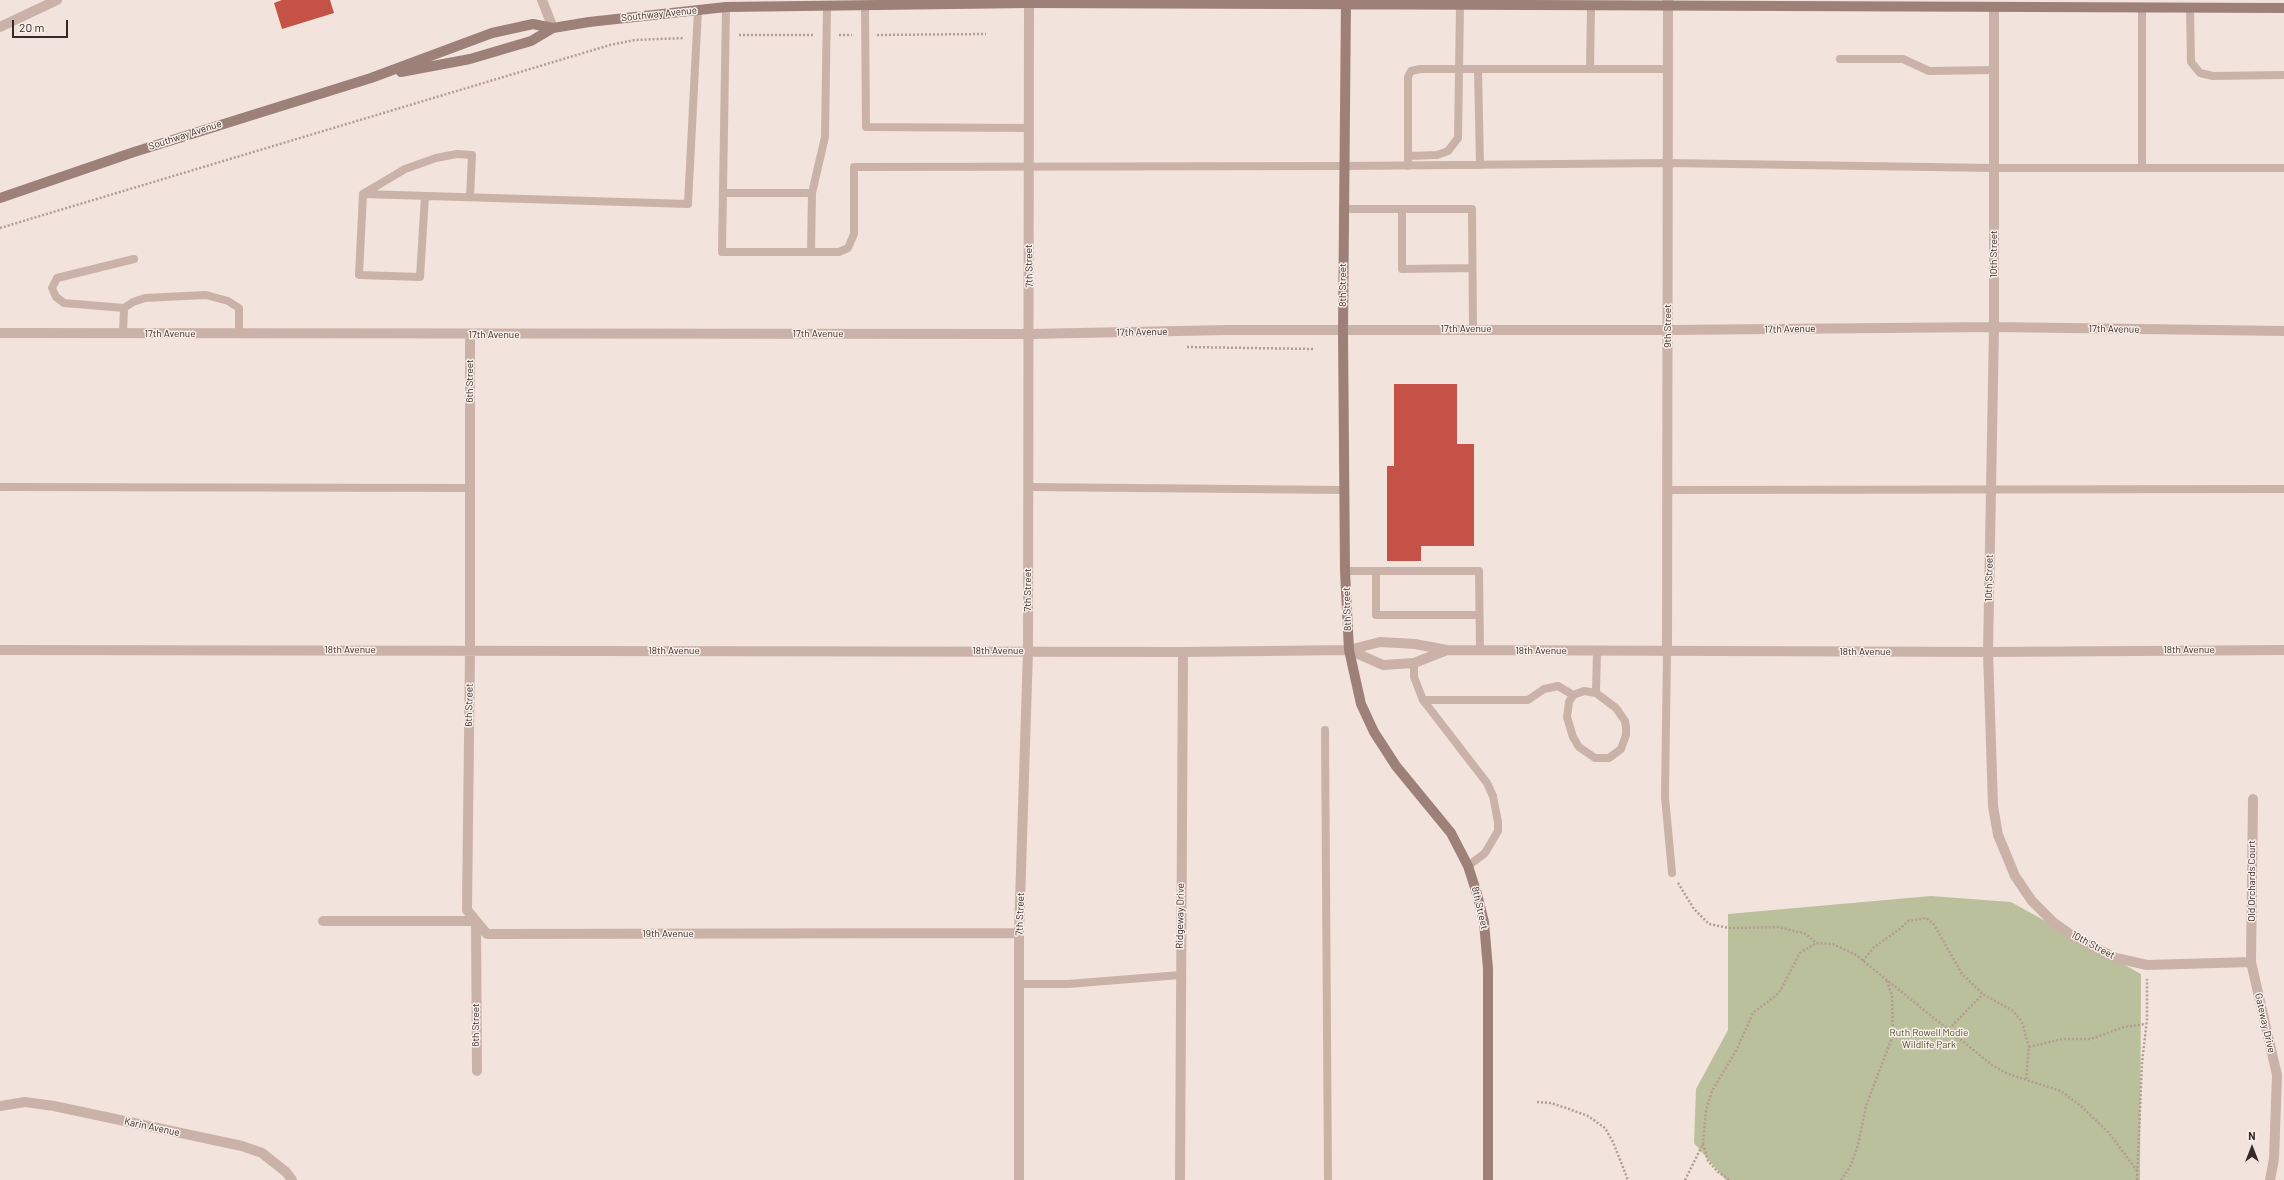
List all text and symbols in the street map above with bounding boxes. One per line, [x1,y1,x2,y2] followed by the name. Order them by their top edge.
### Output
[621,4,697,24] street label: Southway Avenue
[14,12,70,38] scale bar
[19,20,45,34] text: 20 m
[147,118,223,152] street label: Southway Avenue
[1988,230,2000,278] street label: 10th Street
[1023,244,1035,288] street label: 7th Street
[1337,263,1349,307] street label: 8th Street
[1662,304,1674,348] street label: 9th Street
[1440,323,1492,335] street label: 17th Avenue
[1764,323,1816,335] street label: 17th Avenue
[2088,323,2140,335] street label: 17th Avenue
[1116,326,1168,338] street label: 17th Avenue
[144,328,196,340] street label: 17th Avenue
[792,328,844,340] street label: 17th Avenue
[468,329,520,341] street label: 17th Avenue
[464,359,476,403] street label: 6th Street
[1983,554,1995,602] street label: 10th Street
[1022,568,1034,612] street label: 7th Street
[1340,587,1354,631] street label: 8th Street
[324,644,376,656] street label: 18th Avenue
[2163,644,2215,656] street label: 18th Avenue
[648,645,700,657] street label: 18th Avenue
[972,645,1024,657] street label: 18th Avenue
[1515,645,1567,657] street label: 18th Avenue
[1839,646,1891,658] street label: 18th Avenue
[463,683,475,727] street label: 6th Street
[2246,840,2258,922] street label: Old Orchards Court
[1173,883,1187,949] street label: Ridgeway Drive
[1469,885,1491,931] street label: 8th Street
[1013,892,1027,936] street label: 7th Street
[642,928,694,940] street label: 19th Avenue
[2069,929,2117,961] street label: 10th Street
[2252,992,2278,1054] street label: Gateway Drive
[470,1003,482,1047] street label: 6th Street
[1890,1027,1968,1050] park label: Ruth Rowell Modie Wildlife Park
[123,1115,181,1139] street label: Karin Avenue
[2232,1128,2272,1168] north arrow
[2248,1129,2256,1142] text: N

